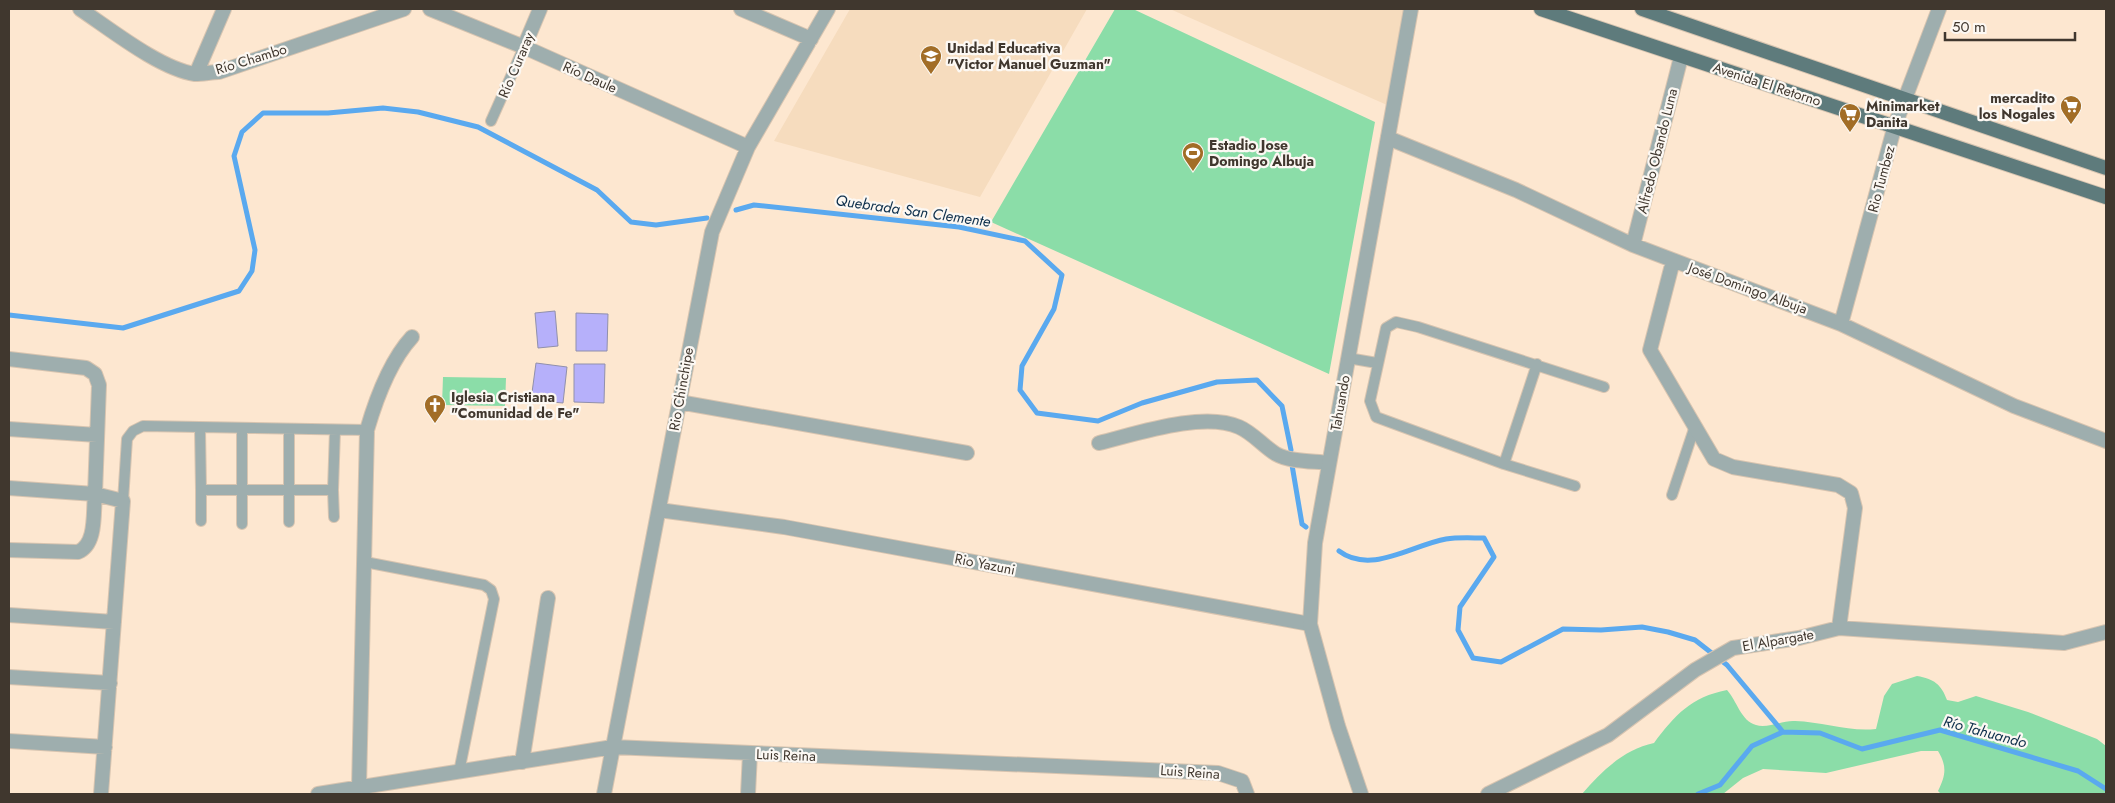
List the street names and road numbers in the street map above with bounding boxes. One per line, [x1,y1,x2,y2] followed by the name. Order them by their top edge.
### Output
[493,28,539,101] street label: Río Curaray
[213,39,289,79] street label: Río Chambo
[560,56,620,98] street label: Río Daule
[1710,57,1824,111] street label: Avenida El Retorno
[1632,86,1682,216] street label: Alfredo Obando Luna
[1862,143,1900,215] street label: Rio Tumbez
[1684,257,1810,319] street label: José Domingo Albuja
[664,346,698,432] street label: Rio Chinchipe
[1325,373,1355,432] street label: Tahuando
[953,548,1017,580] street label: Rio Yazuni
[1741,624,1815,656] street label: El Alpargate
[756,744,816,766] street label: Luis Reina
[1160,760,1220,784] street label: Luis Reina

